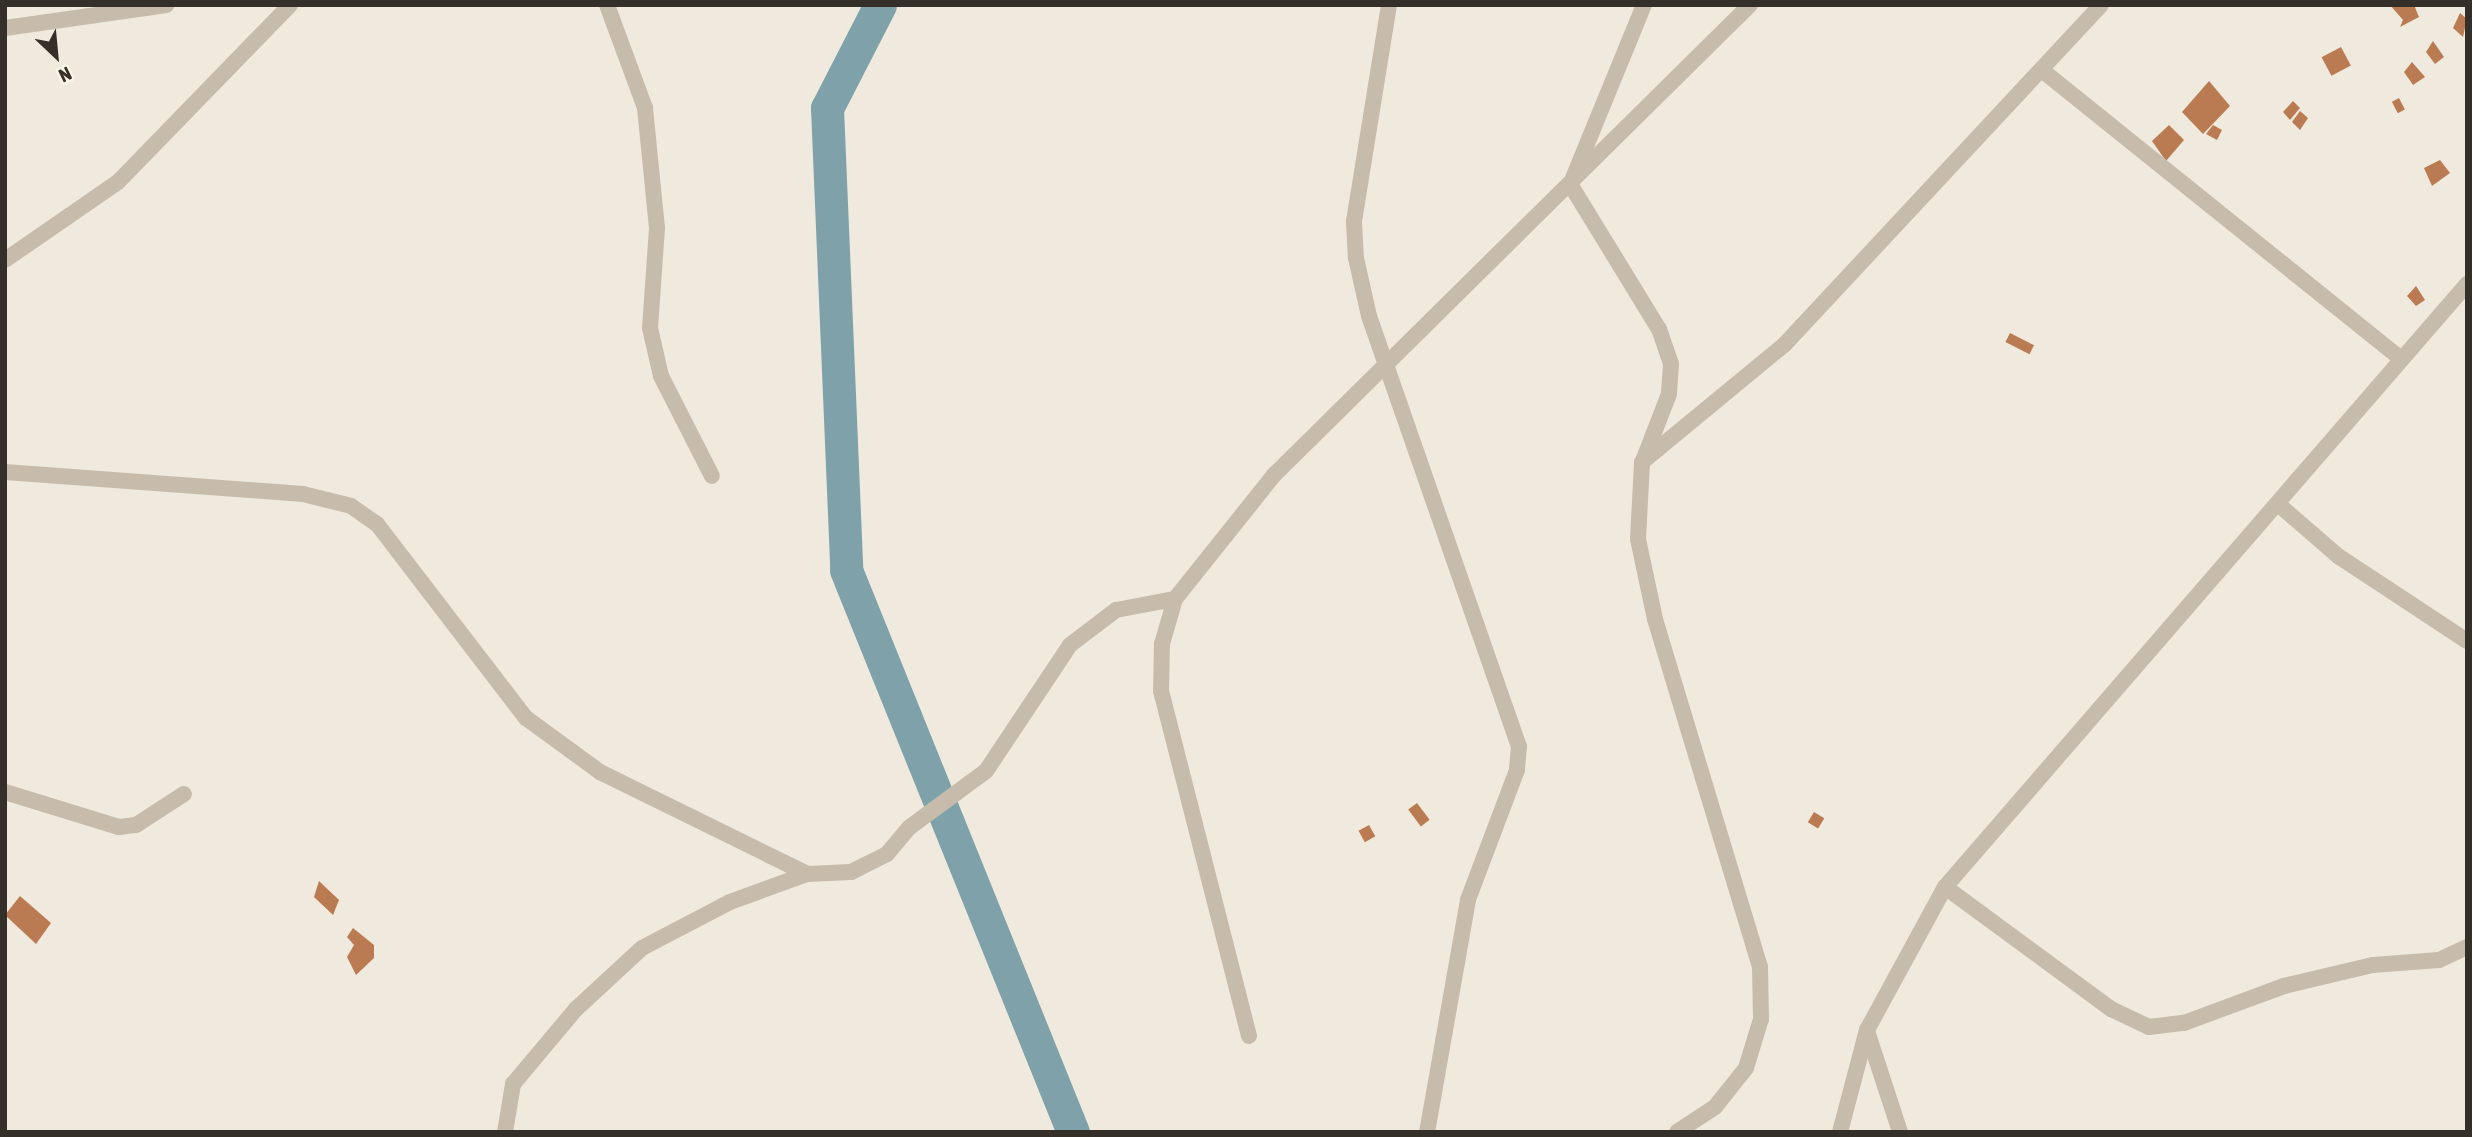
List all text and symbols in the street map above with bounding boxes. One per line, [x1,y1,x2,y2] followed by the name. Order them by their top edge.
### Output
[21,21,91,91] north arrow
[55,63,75,87] text: N

